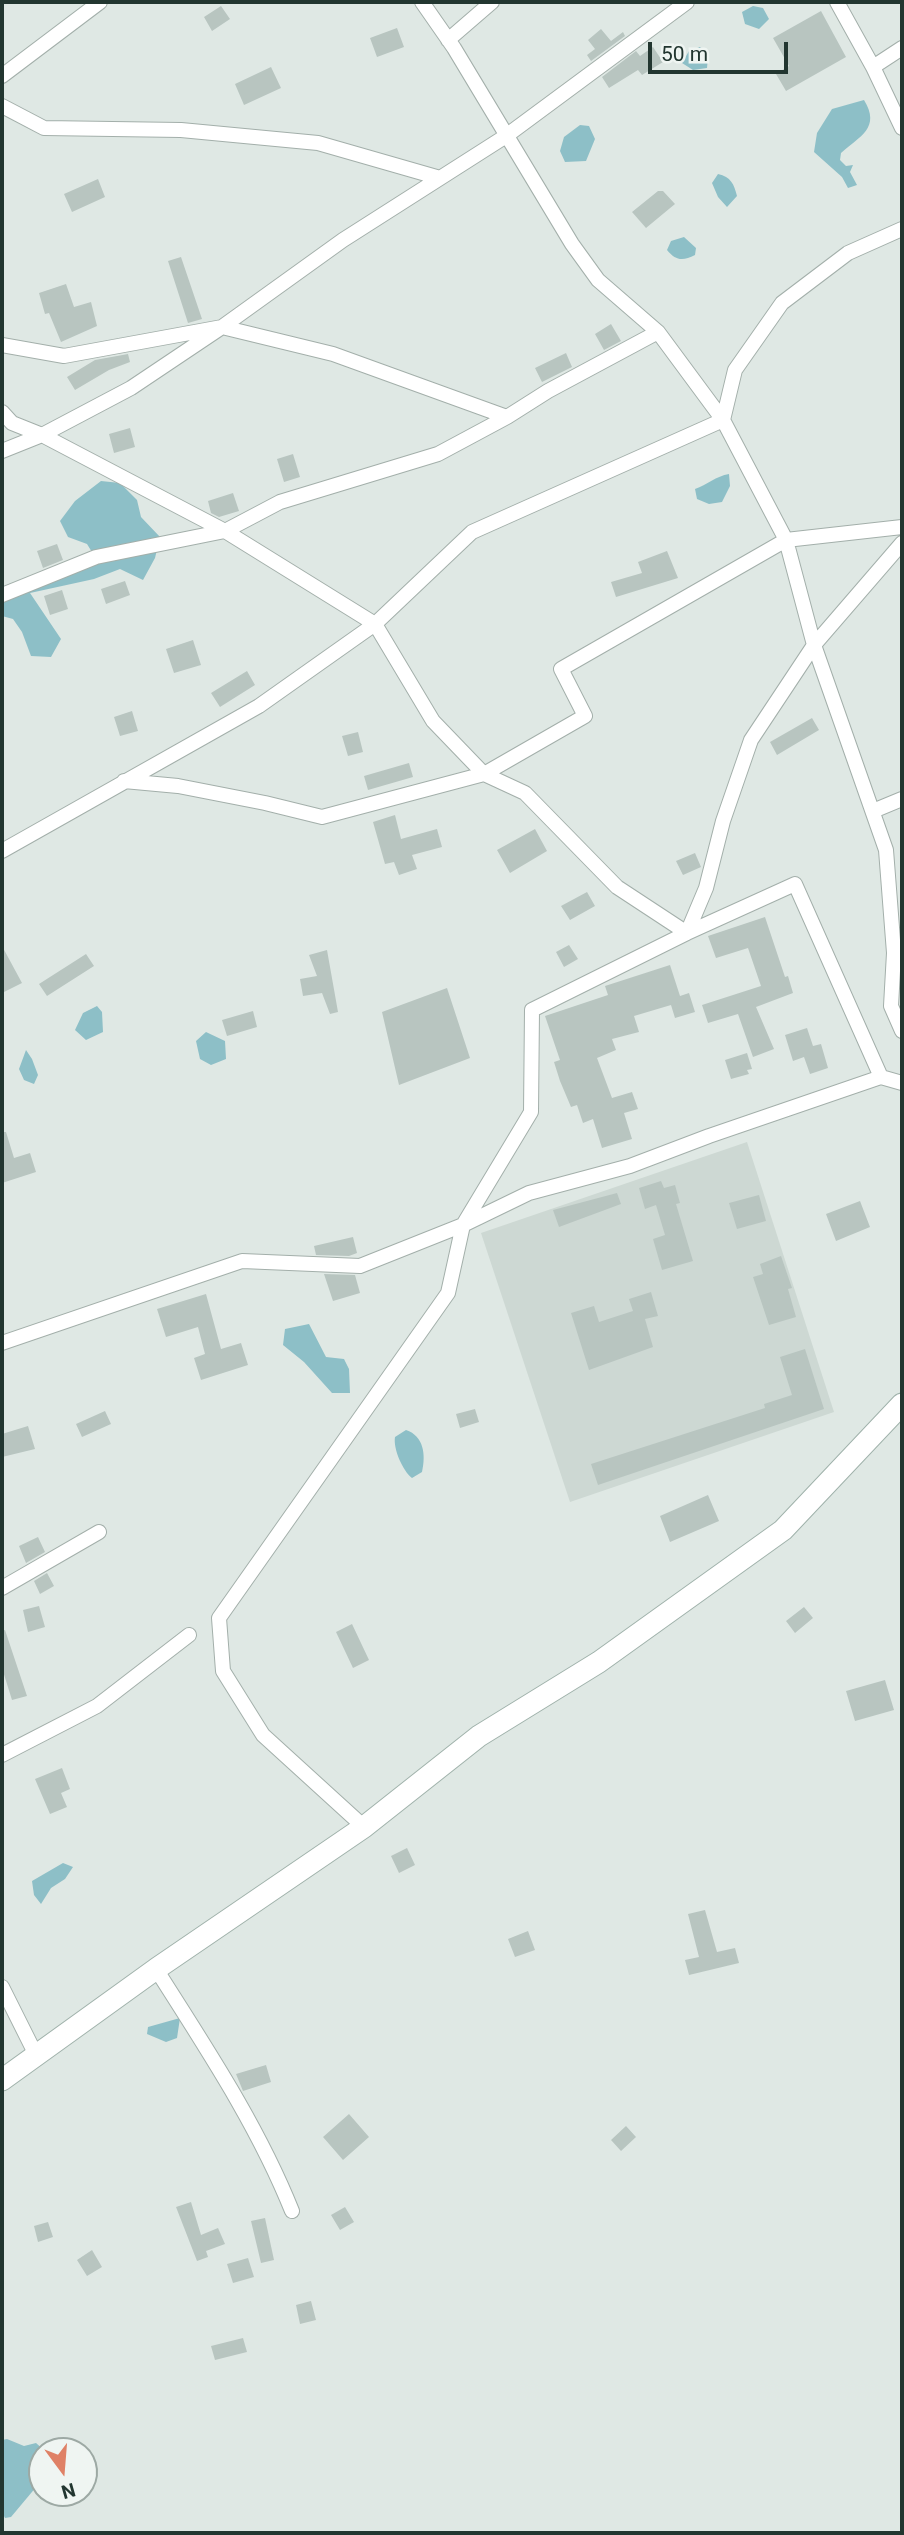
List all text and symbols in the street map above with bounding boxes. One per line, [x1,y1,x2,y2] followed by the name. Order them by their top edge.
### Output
[652,28,792,72] scale bar
[661,42,708,66] text: 50 m
[28,2437,98,2507] north arrow
[59,2478,78,2504] text: N

